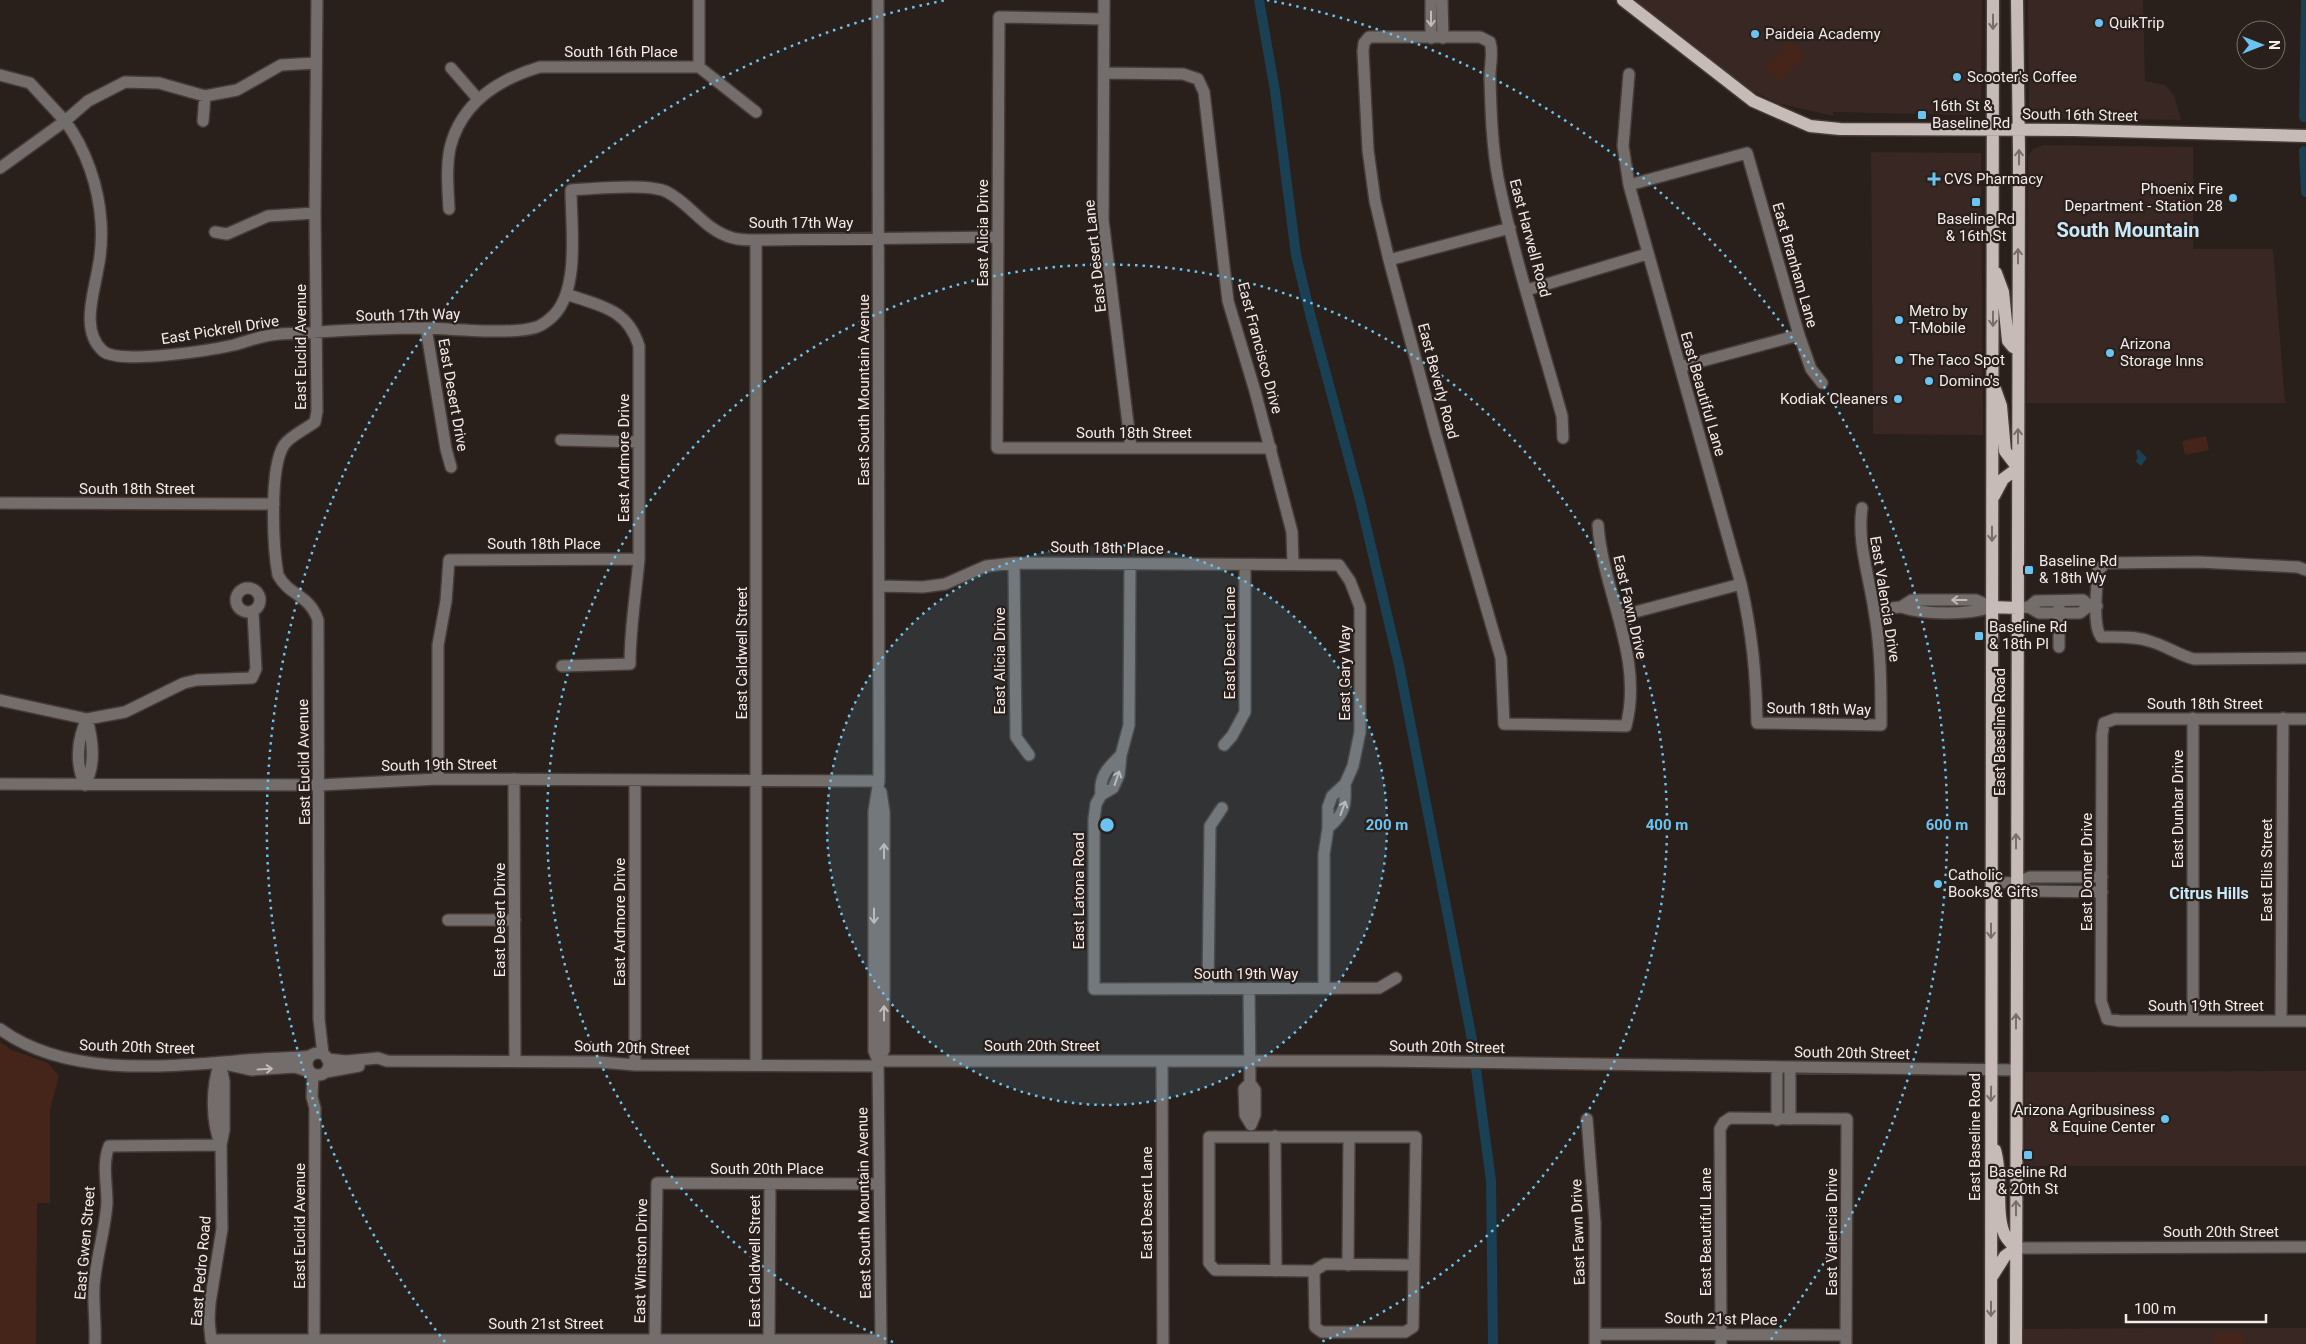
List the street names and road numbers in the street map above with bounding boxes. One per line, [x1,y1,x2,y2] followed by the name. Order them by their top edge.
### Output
[564,43,678,61] street label: South 16th Place
[2022,105,2138,125] street label: South 16th Street
[1506,177,1554,299] street label: East Harwell Road
[974,179,992,287] street label: East Alicia Drive
[1080,199,1110,313] street label: East Desert Lane
[1769,200,1821,330] street label: East Branham Lane
[749,214,853,232] street label: South 17th Way
[1234,280,1286,416] street label: East Francisco Drive
[292,284,310,410] street label: East Euclid Avenue
[855,294,873,486] street label: East South Mountain Avenue
[356,305,460,325] street label: South 17th Way
[160,312,280,348] street label: East Pickrell Drive
[1414,321,1462,441] street label: East Beverly Road
[1677,330,1729,458] street label: East Beautiful Lane
[434,337,472,453] street label: East Desert Drive
[615,394,633,522] street label: East Ardmore Drive
[1076,424,1192,442] street label: South 18th Street
[79,480,195,498] street label: South 18th Street
[487,535,601,553] street label: South 18th Place
[1866,535,1904,663] street label: East Valencia Drive
[1050,538,1164,558] street label: South 18th Place
[1609,553,1651,661] street label: East Fawn Drive
[733,586,751,719] street label: East Caldwell Street
[1221,586,1239,700] street label: East Desert Lane
[991,607,1009,715] street label: East Alicia Drive
[1336,625,1354,721] street label: East Gary Way
[1991,668,2009,796] street label: East Baseline Road
[2147,695,2263,713] street label: South 18th Street
[294,699,314,825] street label: East Euclid Avenue
[1767,699,1871,719] street label: South 18th Way
[2169,750,2187,868] street label: East Dunbar Drive
[381,755,497,775] street label: South 19th Street
[2078,813,2096,931] street label: East Donner Drive
[2258,818,2276,922] street label: East Ellis Street
[1070,832,1088,950] street label: East Latona Road
[611,858,629,986] street label: East Ardmore Drive
[491,863,509,977] street label: East Desert Drive
[1194,965,1298,983] street label: South 19th Way
[2148,997,2264,1015] street label: South 19th Street
[79,1036,195,1058] street label: South 20th Street
[574,1037,690,1059] street label: South 20th Street
[984,1037,1100,1055] street label: South 20th Street
[1389,1037,1505,1057] street label: South 20th Street
[1794,1043,1910,1063] street label: South 20th Street
[1966,1073,1984,1201] street label: East Baseline Road
[853,1107,875,1299] street label: East South Mountain Avenue
[1138,1146,1156,1260] street label: East Desert Lane
[710,1160,824,1178] street label: South 20th Place
[291,1163,309,1289] street label: East Euclid Avenue
[1697,1168,1715,1296] street label: East Beautiful Lane
[1823,1168,1841,1296] street label: East Valencia Drive
[1567,1179,1589,1285] street label: East Fawn Drive
[71,1185,99,1301] street label: East Gwen Street
[746,1194,764,1327] street label: East Caldwell Street
[631,1198,651,1324] street label: East Winston Drive
[187,1215,215,1327] street label: East Pedro Road
[2163,1223,2279,1241] street label: South 20th Street
[1664,1309,1778,1329] street label: South 21st Place
[488,1315,604,1333] street label: South 21st Street

